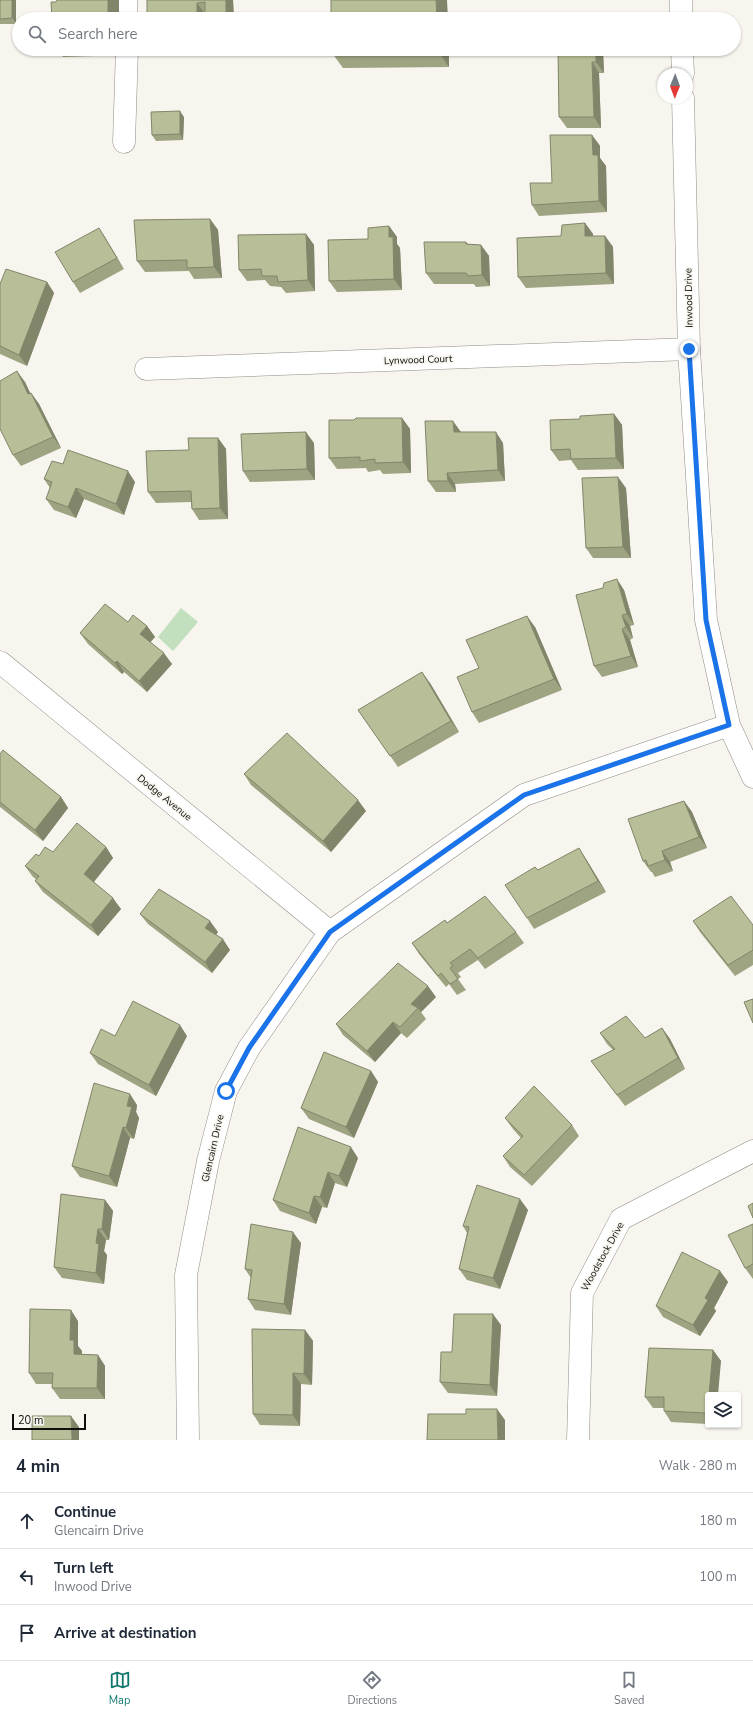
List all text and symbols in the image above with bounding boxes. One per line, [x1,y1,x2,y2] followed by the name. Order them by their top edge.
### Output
[12,12,741,56] search box
[26,23,48,45] icon: search
[58,24,138,44] text: Search here
[657,68,693,104] north arrow
[681,268,697,328] street label: Inwood Drive
[680,340,698,358] route end
[384,352,453,368] street label: Lynwood Court
[134,771,195,824] street label: Dodge Avenue
[217,1082,235,1100] route start
[198,1113,228,1183] street label: Glencairn Drive
[578,1219,628,1294] street label: Woodstock Drive
[705,1392,741,1428] map controls
[705,1392,741,1428] button: layers
[12,1412,86,1431] scale bar
[18,1413,43,1428] text: 20 m
[16,1455,60,1478] text: 4 min
[659,1457,737,1475] text: Walk · 280 m
[54,1502,116,1522] text: Continue
[16,1510,38,1532] icon: ahead
[699,1512,737,1530] text: 180 m
[54,1522,144,1540] text: Glencairn Drive
[54,1558,113,1578] text: Turn left
[16,1566,38,1588] icon: left
[699,1568,737,1586] text: 100 m
[54,1578,132,1596] text: Inwood Drive
[16,1622,38,1644] icon: arrive
[54,1623,197,1643] text: Arrive at destination
[109,1669,131,1708] tab: Map
[348,1669,397,1708] tab: Directions
[614,1669,644,1708] tab: Saved

